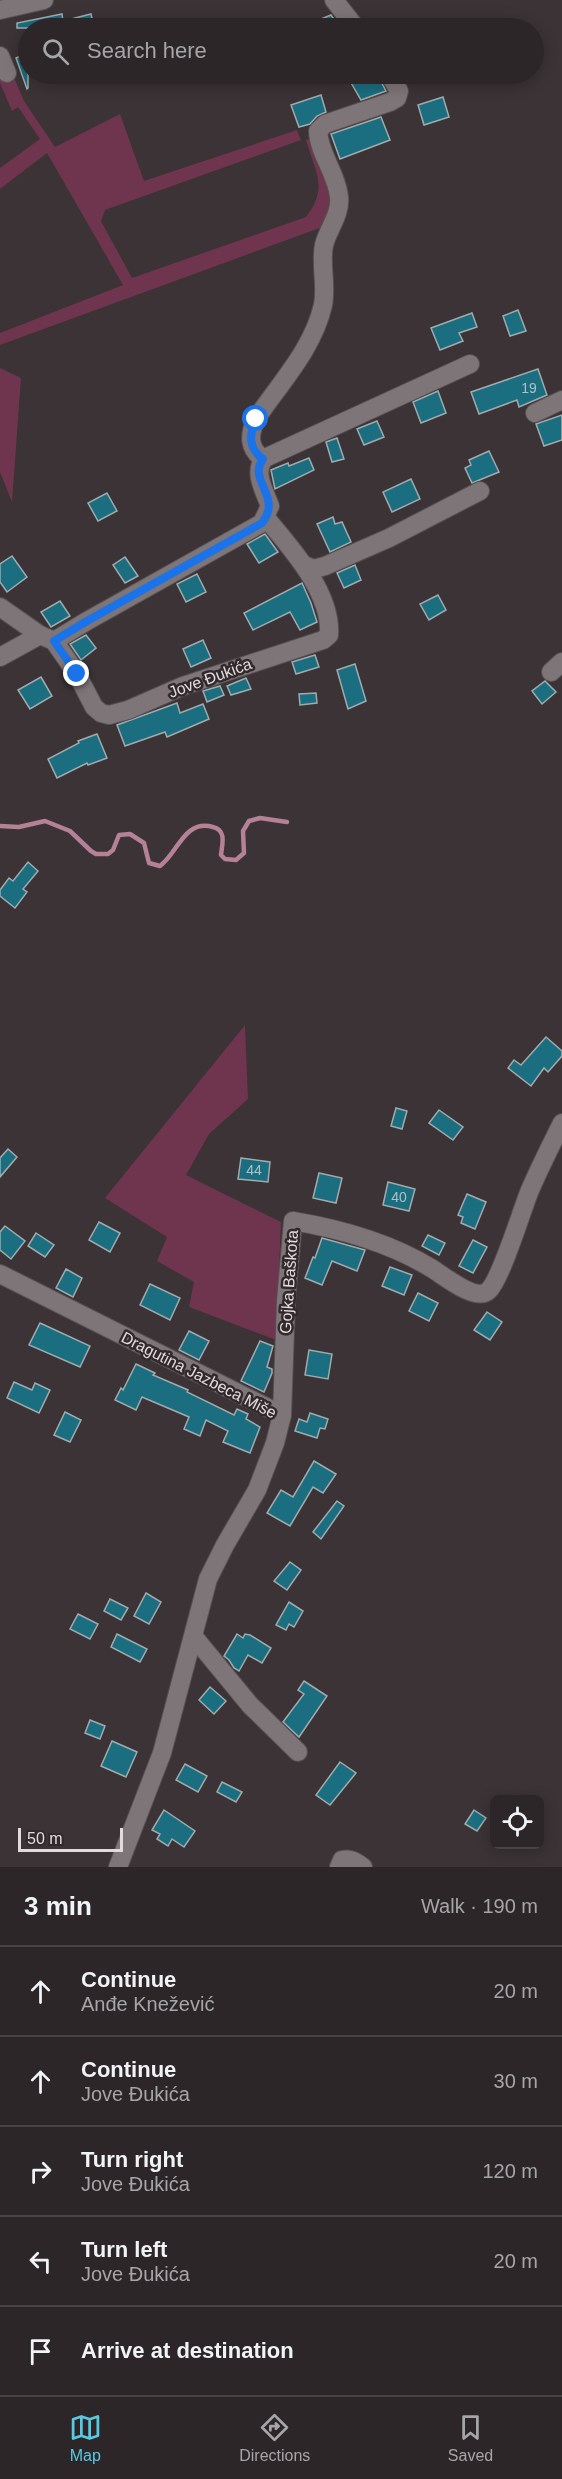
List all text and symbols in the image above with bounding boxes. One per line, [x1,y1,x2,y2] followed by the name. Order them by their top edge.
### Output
[18,18,544,84] search box
[39,35,72,68] icon: search
[87,38,207,63] text: Search here
[521,380,537,396] house number: 19
[242,405,268,431] route start
[166,655,254,701] street label: Jove Đukića
[63,660,89,686] route end
[246,1162,262,1178] house number: 44
[391,1189,407,1205] house number: 40
[277,1229,301,1334] street label: Gojka Baškota
[119,1328,279,1422] street label: Dragutina Jazbeca Miše
[490,1795,544,1849] map controls
[490,1795,544,1849] button: locate
[18,1825,123,1852] scale bar
[27,1830,63,1847] text: 50 m
[24,1891,92,1921] text: 3 min
[421,1895,538,1917] text: Walk · 190 m
[81,1967,176,1992] text: Continue
[24,1975,57,2008] icon: ahead
[494,1980,538,2002] text: 20 m
[81,1993,214,2015] text: Anđe Knežević
[81,2057,176,2082] text: Continue
[24,2065,57,2098] icon: ahead
[494,2070,538,2092] text: 30 m
[81,2083,190,2105] text: Jove Đukića
[81,2147,183,2172] text: Turn right
[24,2155,57,2188] icon: right
[482,2160,538,2182] text: 120 m
[81,2173,190,2195] text: Jove Đukića
[81,2237,167,2262] text: Turn left
[24,2245,57,2278] icon: left
[494,2250,538,2272] text: 20 m
[81,2263,190,2285] text: Jove Đukića
[24,2335,57,2368] icon: arrive
[81,2338,294,2363] text: Arrive at destination
[69,2411,102,2465] tab: Map
[239,2411,310,2465] tab: Directions
[448,2411,493,2465] tab: Saved

